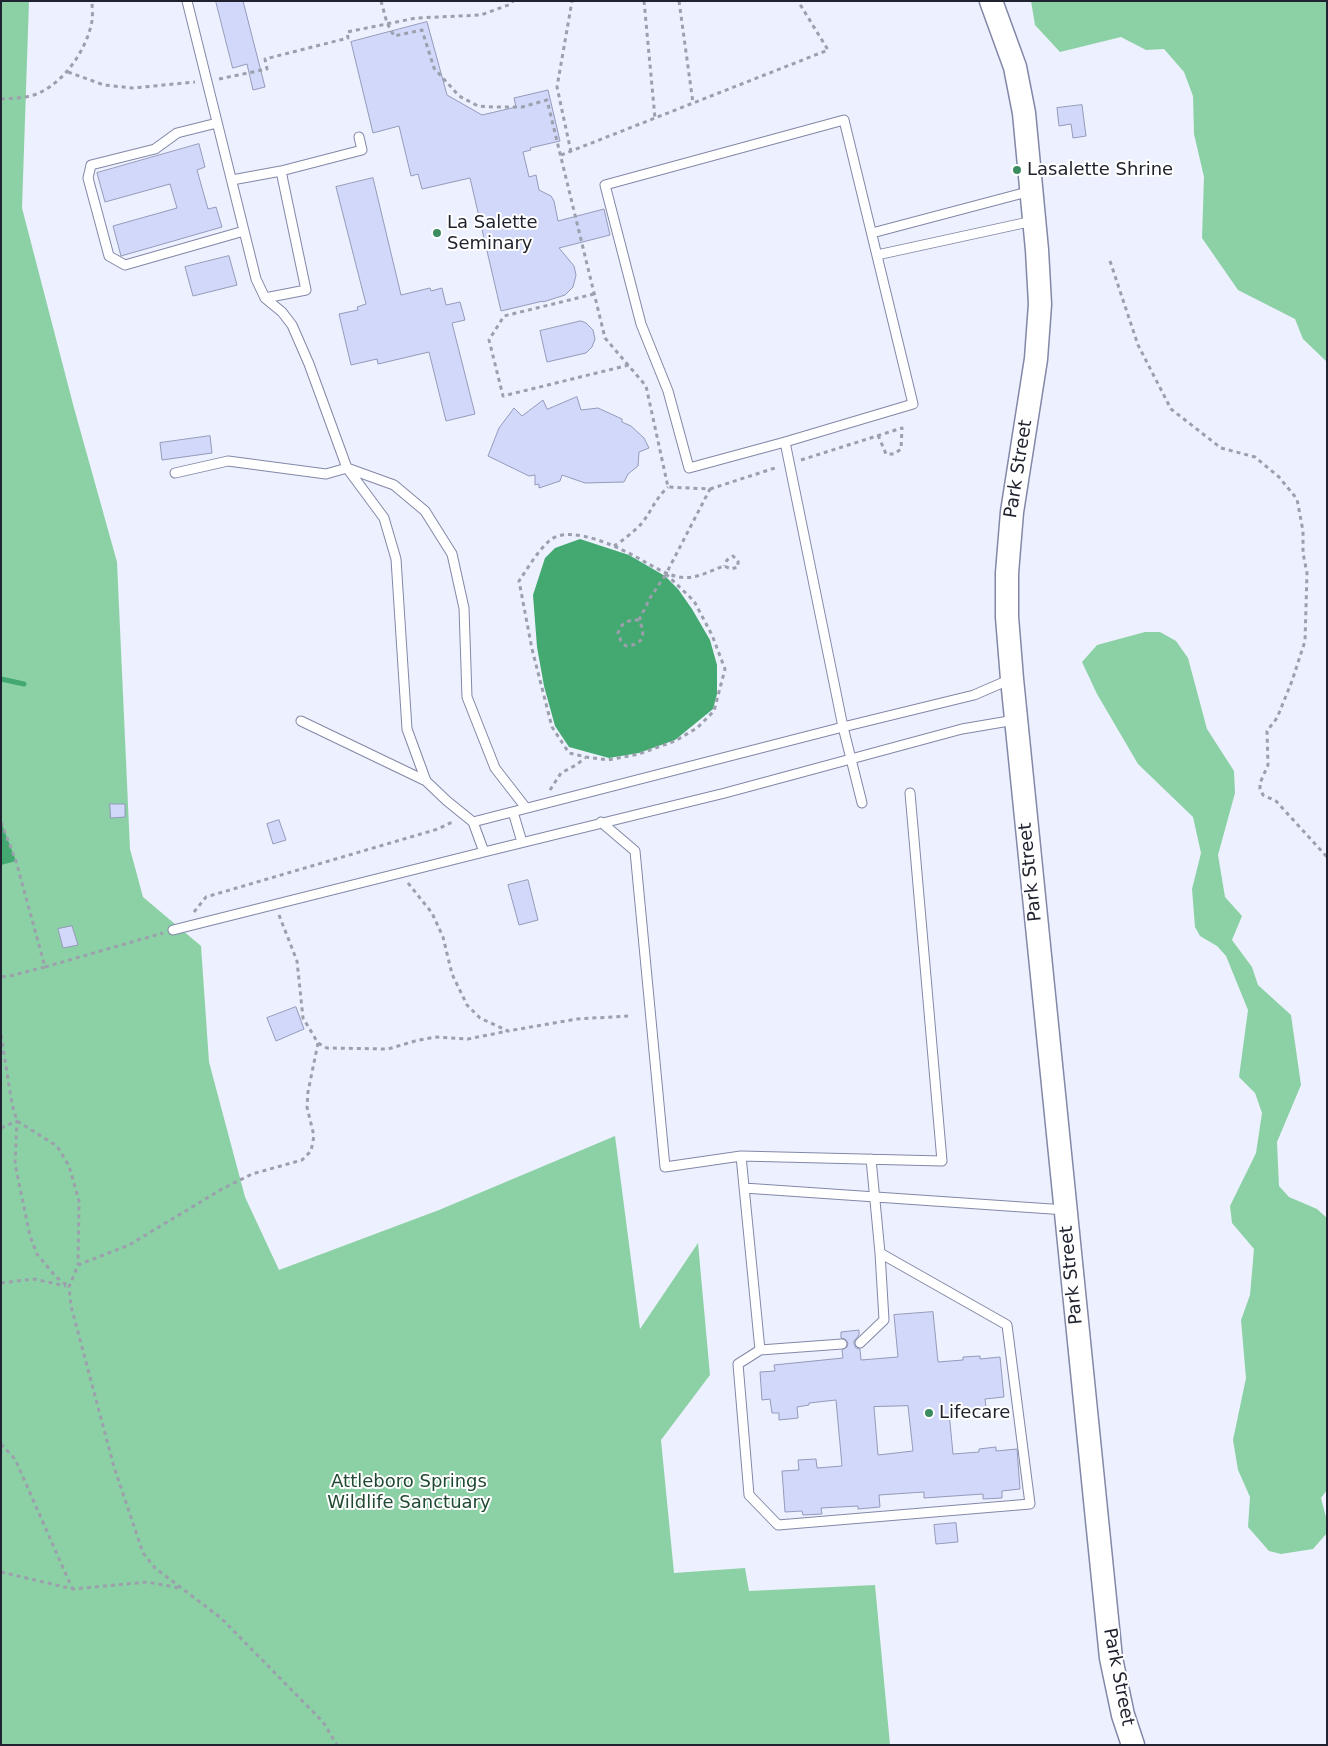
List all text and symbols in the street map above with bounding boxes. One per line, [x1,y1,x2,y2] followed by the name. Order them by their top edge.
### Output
[1027,159,1173,181] place label: Lasalette Shrine
[1011,164,1023,176] marker: Lasalette Shrine
[447,212,538,254] place label: La Salette Seminary
[431,227,443,239] marker: La Salette Seminary
[1001,418,1037,520] street label: Park Street
[1015,821,1047,923] street label: Park Street
[1056,1224,1088,1326] street label: Park Street
[939,1402,1010,1424] place label: Lifecare
[923,1407,935,1419] marker: Lifecare
[327,1471,491,1514] park label: Attleboro Springs Wildlife Sanctuary
[1098,1626,1138,1728] street label: Park Street

